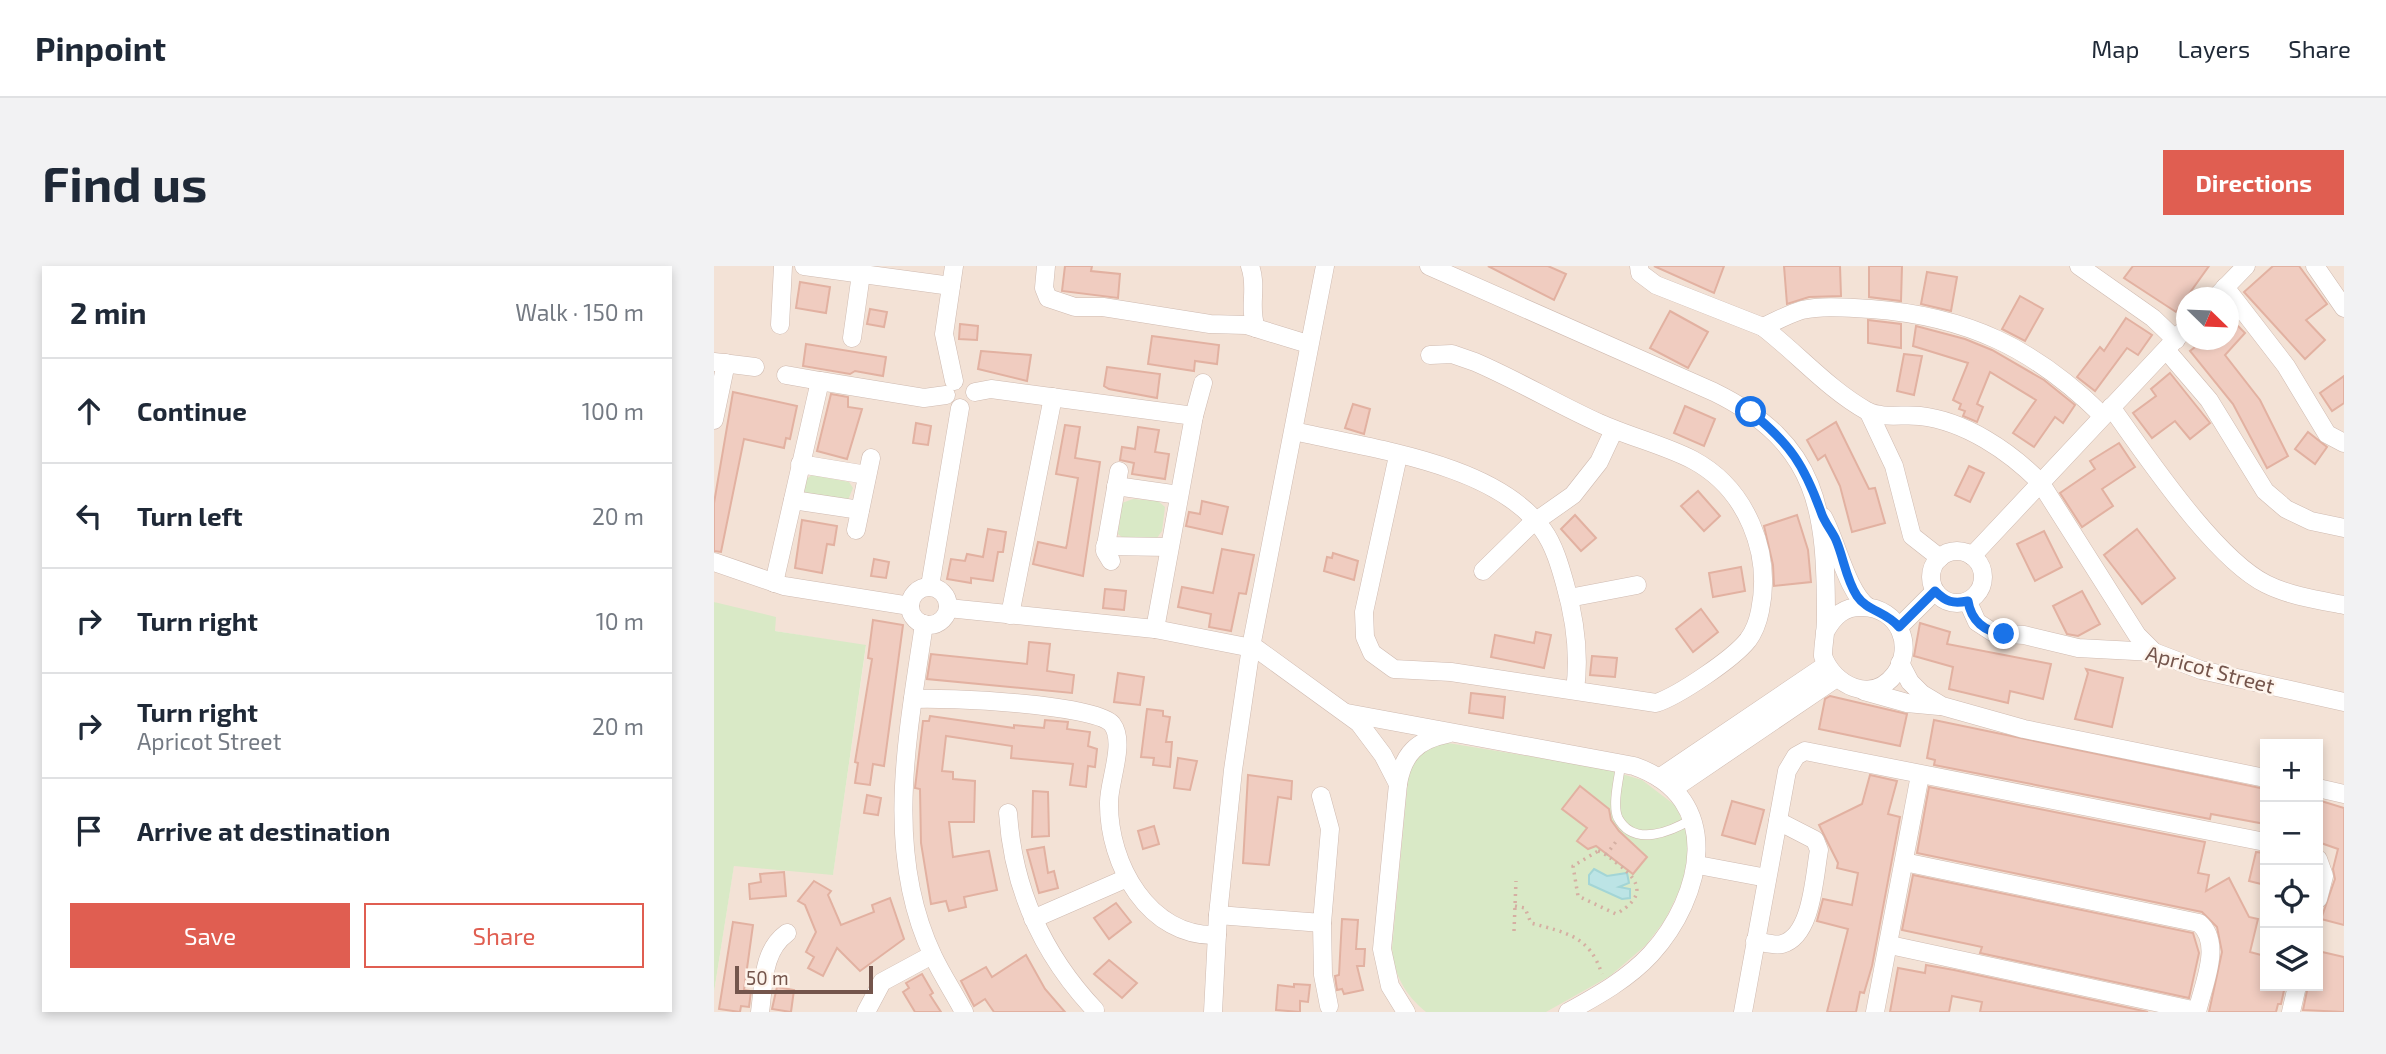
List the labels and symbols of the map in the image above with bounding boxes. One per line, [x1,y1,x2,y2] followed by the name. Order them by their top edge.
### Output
[2176,287,2239,350] north arrow
[1735,396,1766,427] route start
[1988,618,2019,649] route end
[2143,639,2277,698] street label: Apricot Street
[735,963,873,995] scale bar

